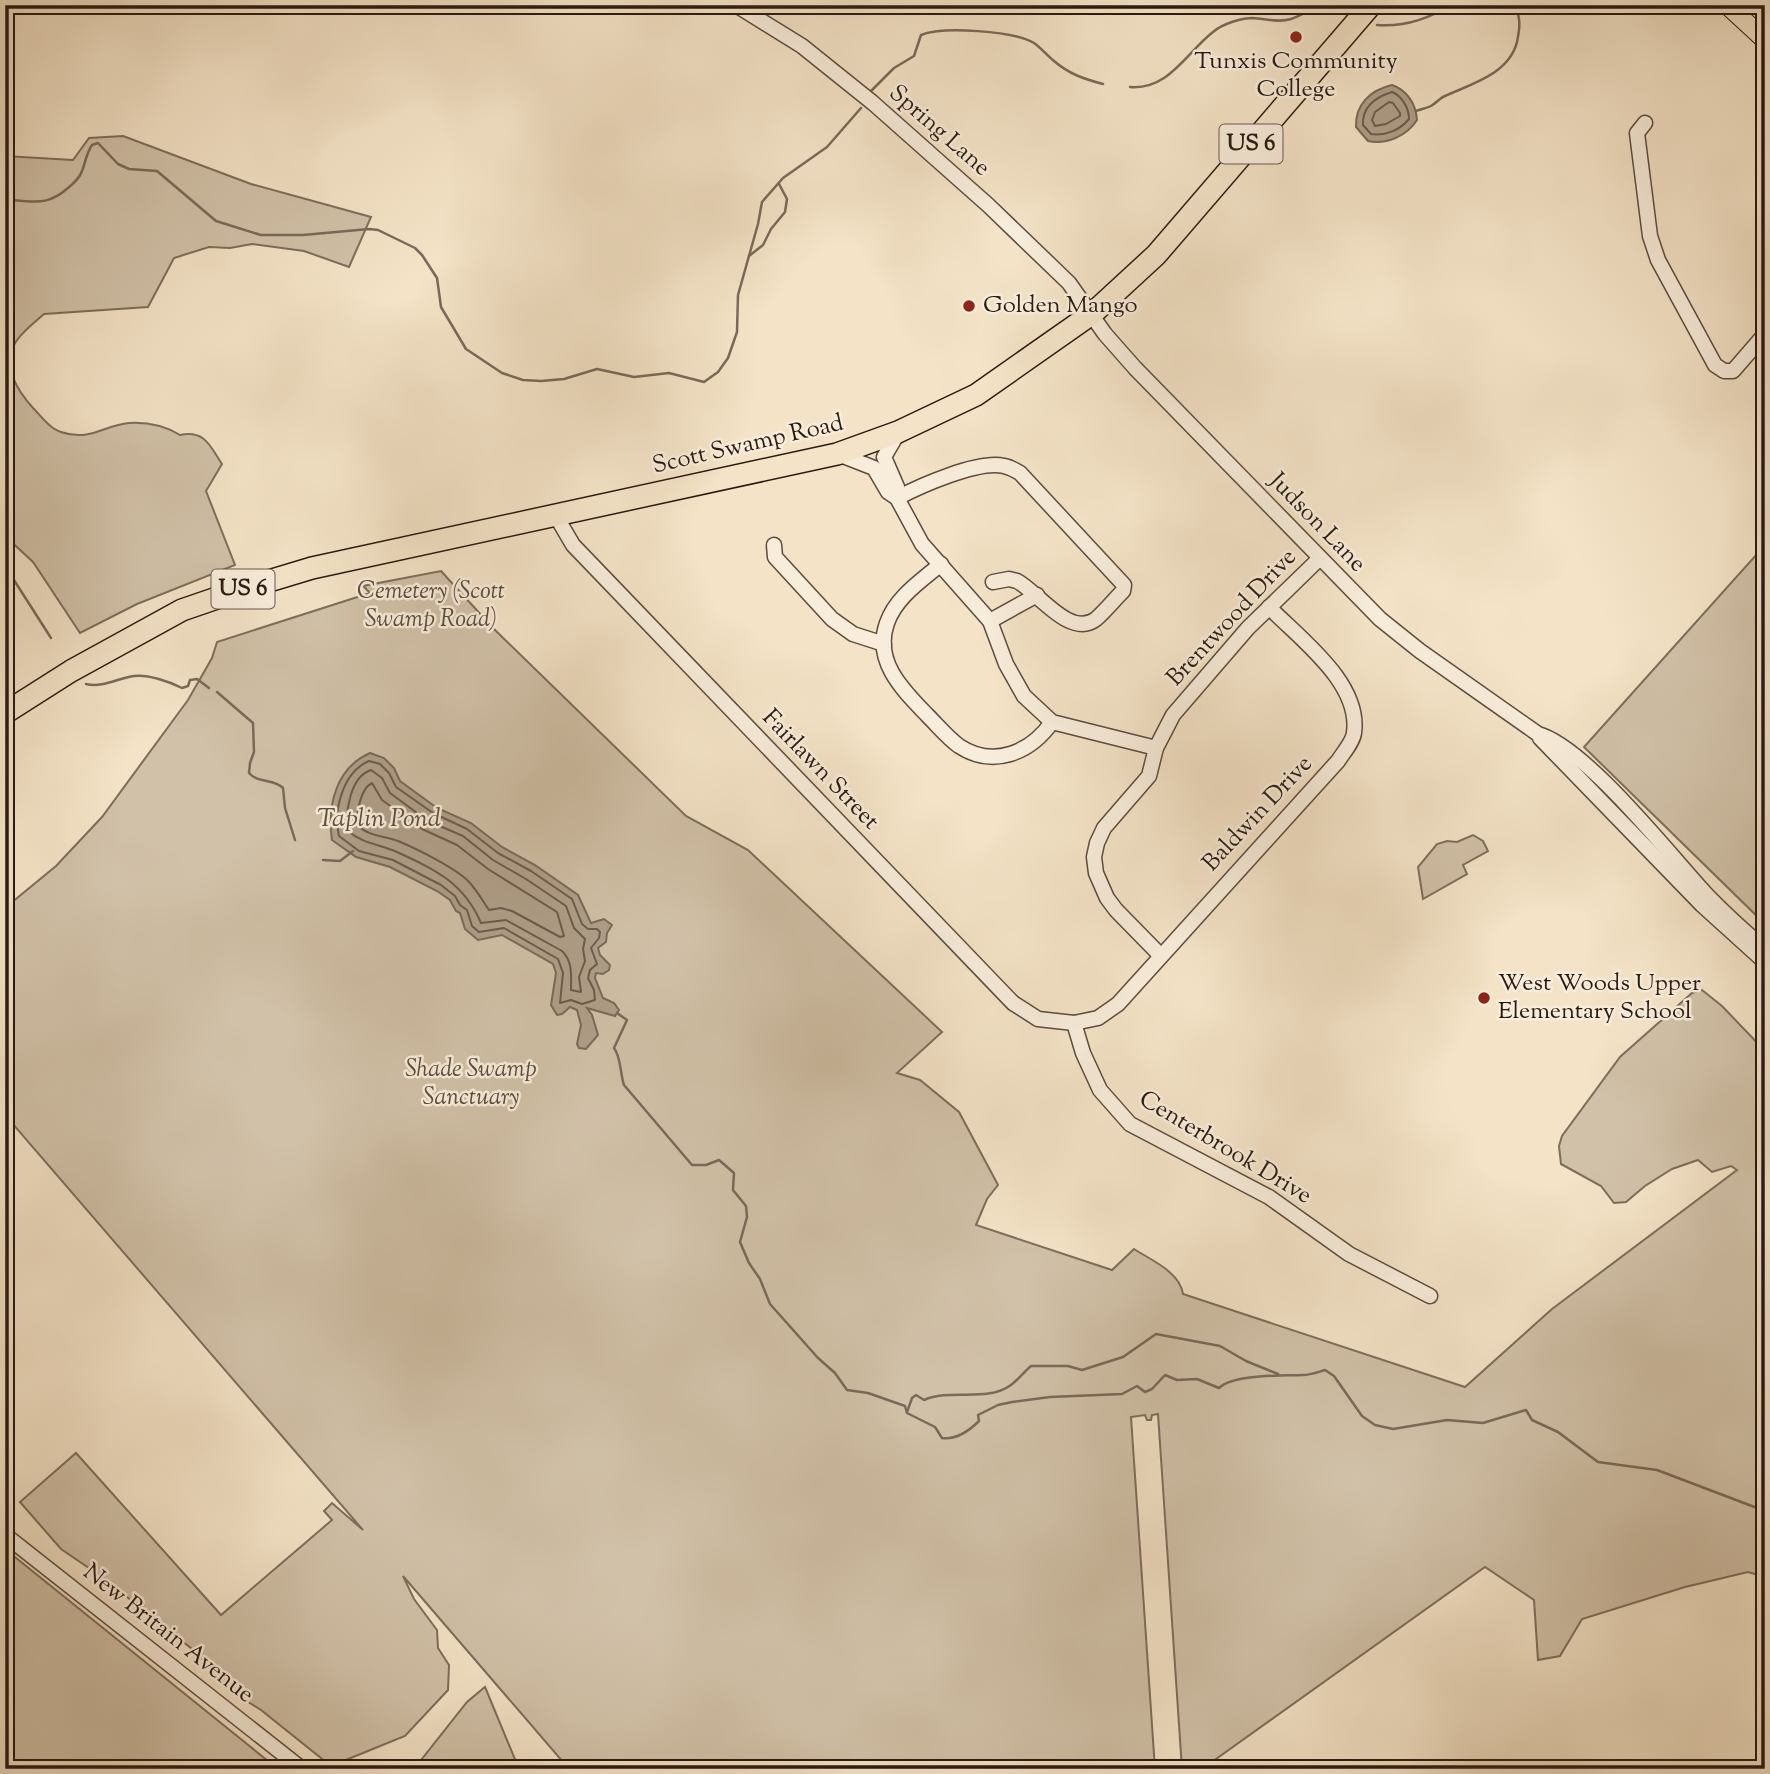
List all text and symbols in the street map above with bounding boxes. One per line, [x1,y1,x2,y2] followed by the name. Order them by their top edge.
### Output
[1288,29,1304,45] marker: Tunxis Community College
[1194,45,1398,107] place label: Tunxis Community College
[881,77,997,185] street label: Spring Lane
[1220,125,1282,164] road number: US 6
[983,289,1138,323] place label: Golden Mango
[961,298,977,314] marker: Golden Mango
[649,406,847,483] street label: Scott Swamp Road
[1259,464,1373,580] street label: Judson Lane
[1159,542,1305,694] street label: Brentwood Drive
[212,569,274,608] road number: US 6
[357,575,505,637] park label: Cemetery (Scott Swamp Road)
[754,702,886,838] street label: Fairlawn Street
[1195,748,1321,880] street label: Baldwin Drive
[317,801,441,838] water label: Taplin Pond
[1498,967,1701,1029] place label: West Woods Upper Elementary School
[1476,990,1492,1006] marker: West Woods Upper Elementary School
[405,1053,537,1115] park label: Shade Swamp Sanctuary
[1132,1083,1318,1213] street label: Centerbrook Drive
[75,1556,261,1712] street label: New Britain Avenue

